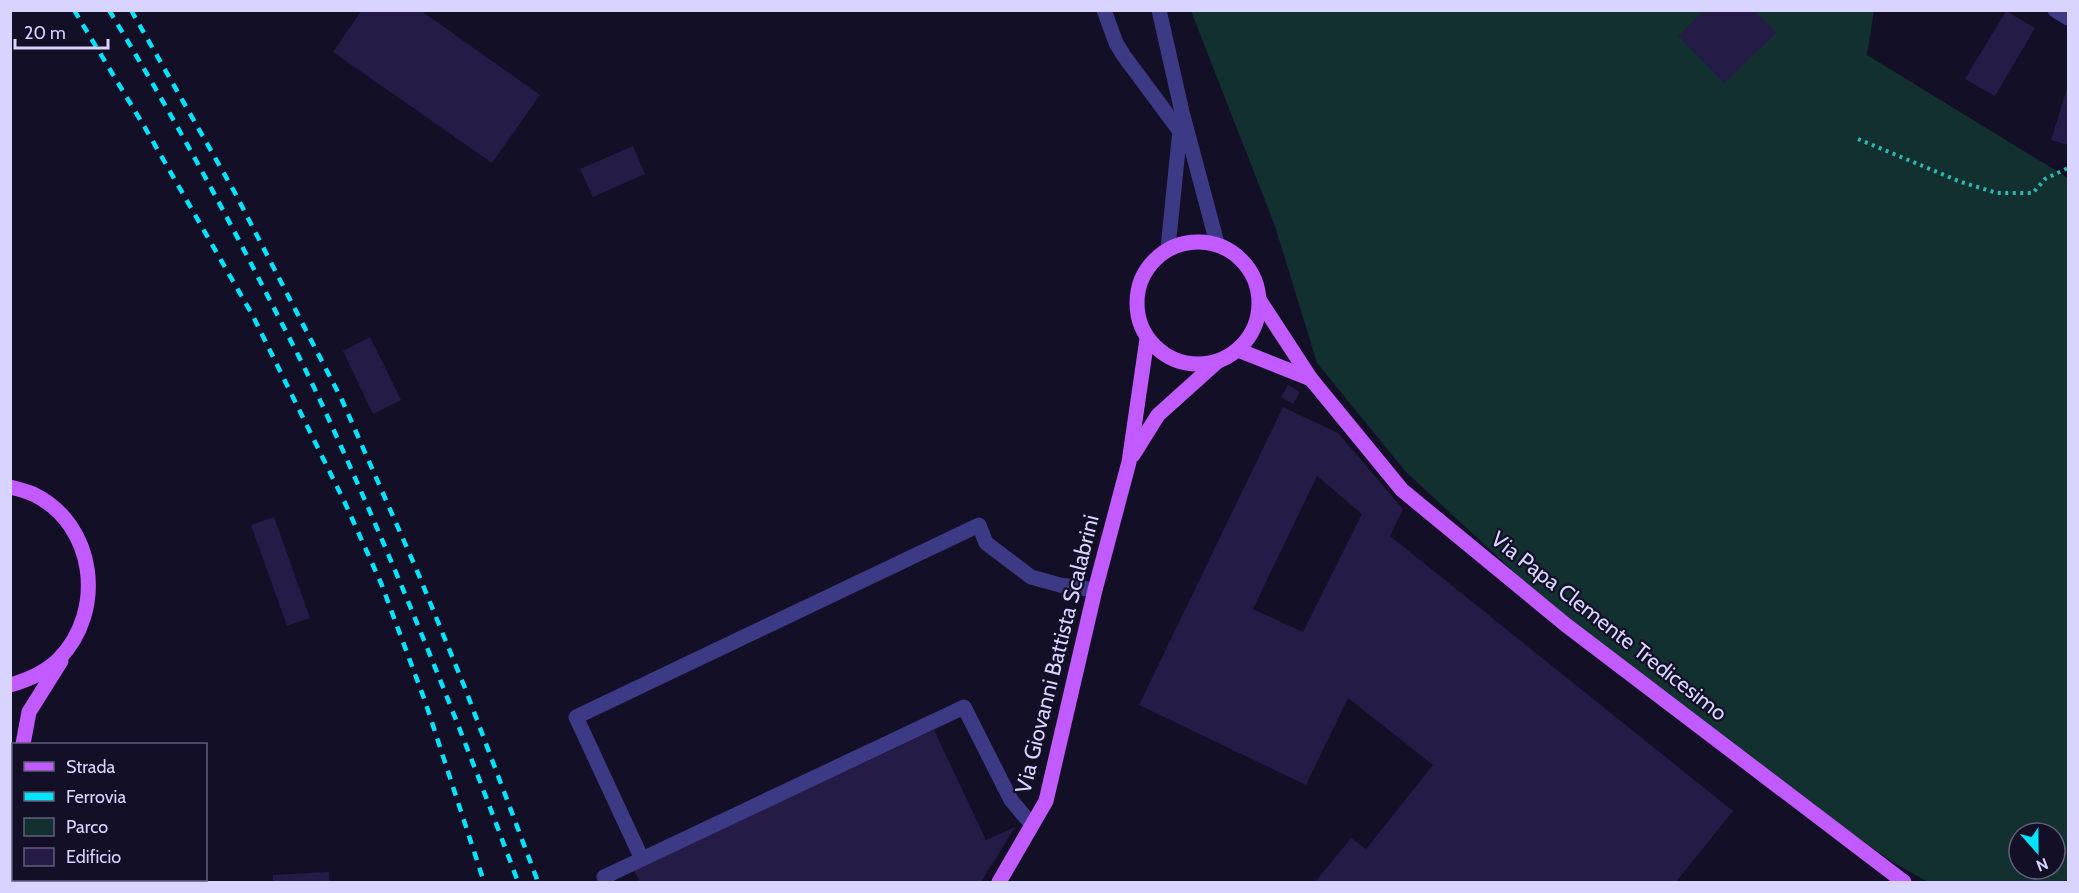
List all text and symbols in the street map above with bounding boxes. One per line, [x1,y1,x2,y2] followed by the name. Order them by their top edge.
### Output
[15,12,108,50] scale bar
[24,22,66,44] text: 20 m
[1009,512,1105,796] street label: Via Giovanni Battista Scalabrini
[1486,525,1732,727] street label: Via Papa Clemente Tredicesimo
[12,743,207,881] legend
[66,756,116,778] text: Strada
[66,786,126,808] text: Ferrovia
[66,816,108,838] text: Parco
[2007,821,2067,881] north arrow
[66,846,121,868] text: Edificio
[2034,854,2051,875] text: N

